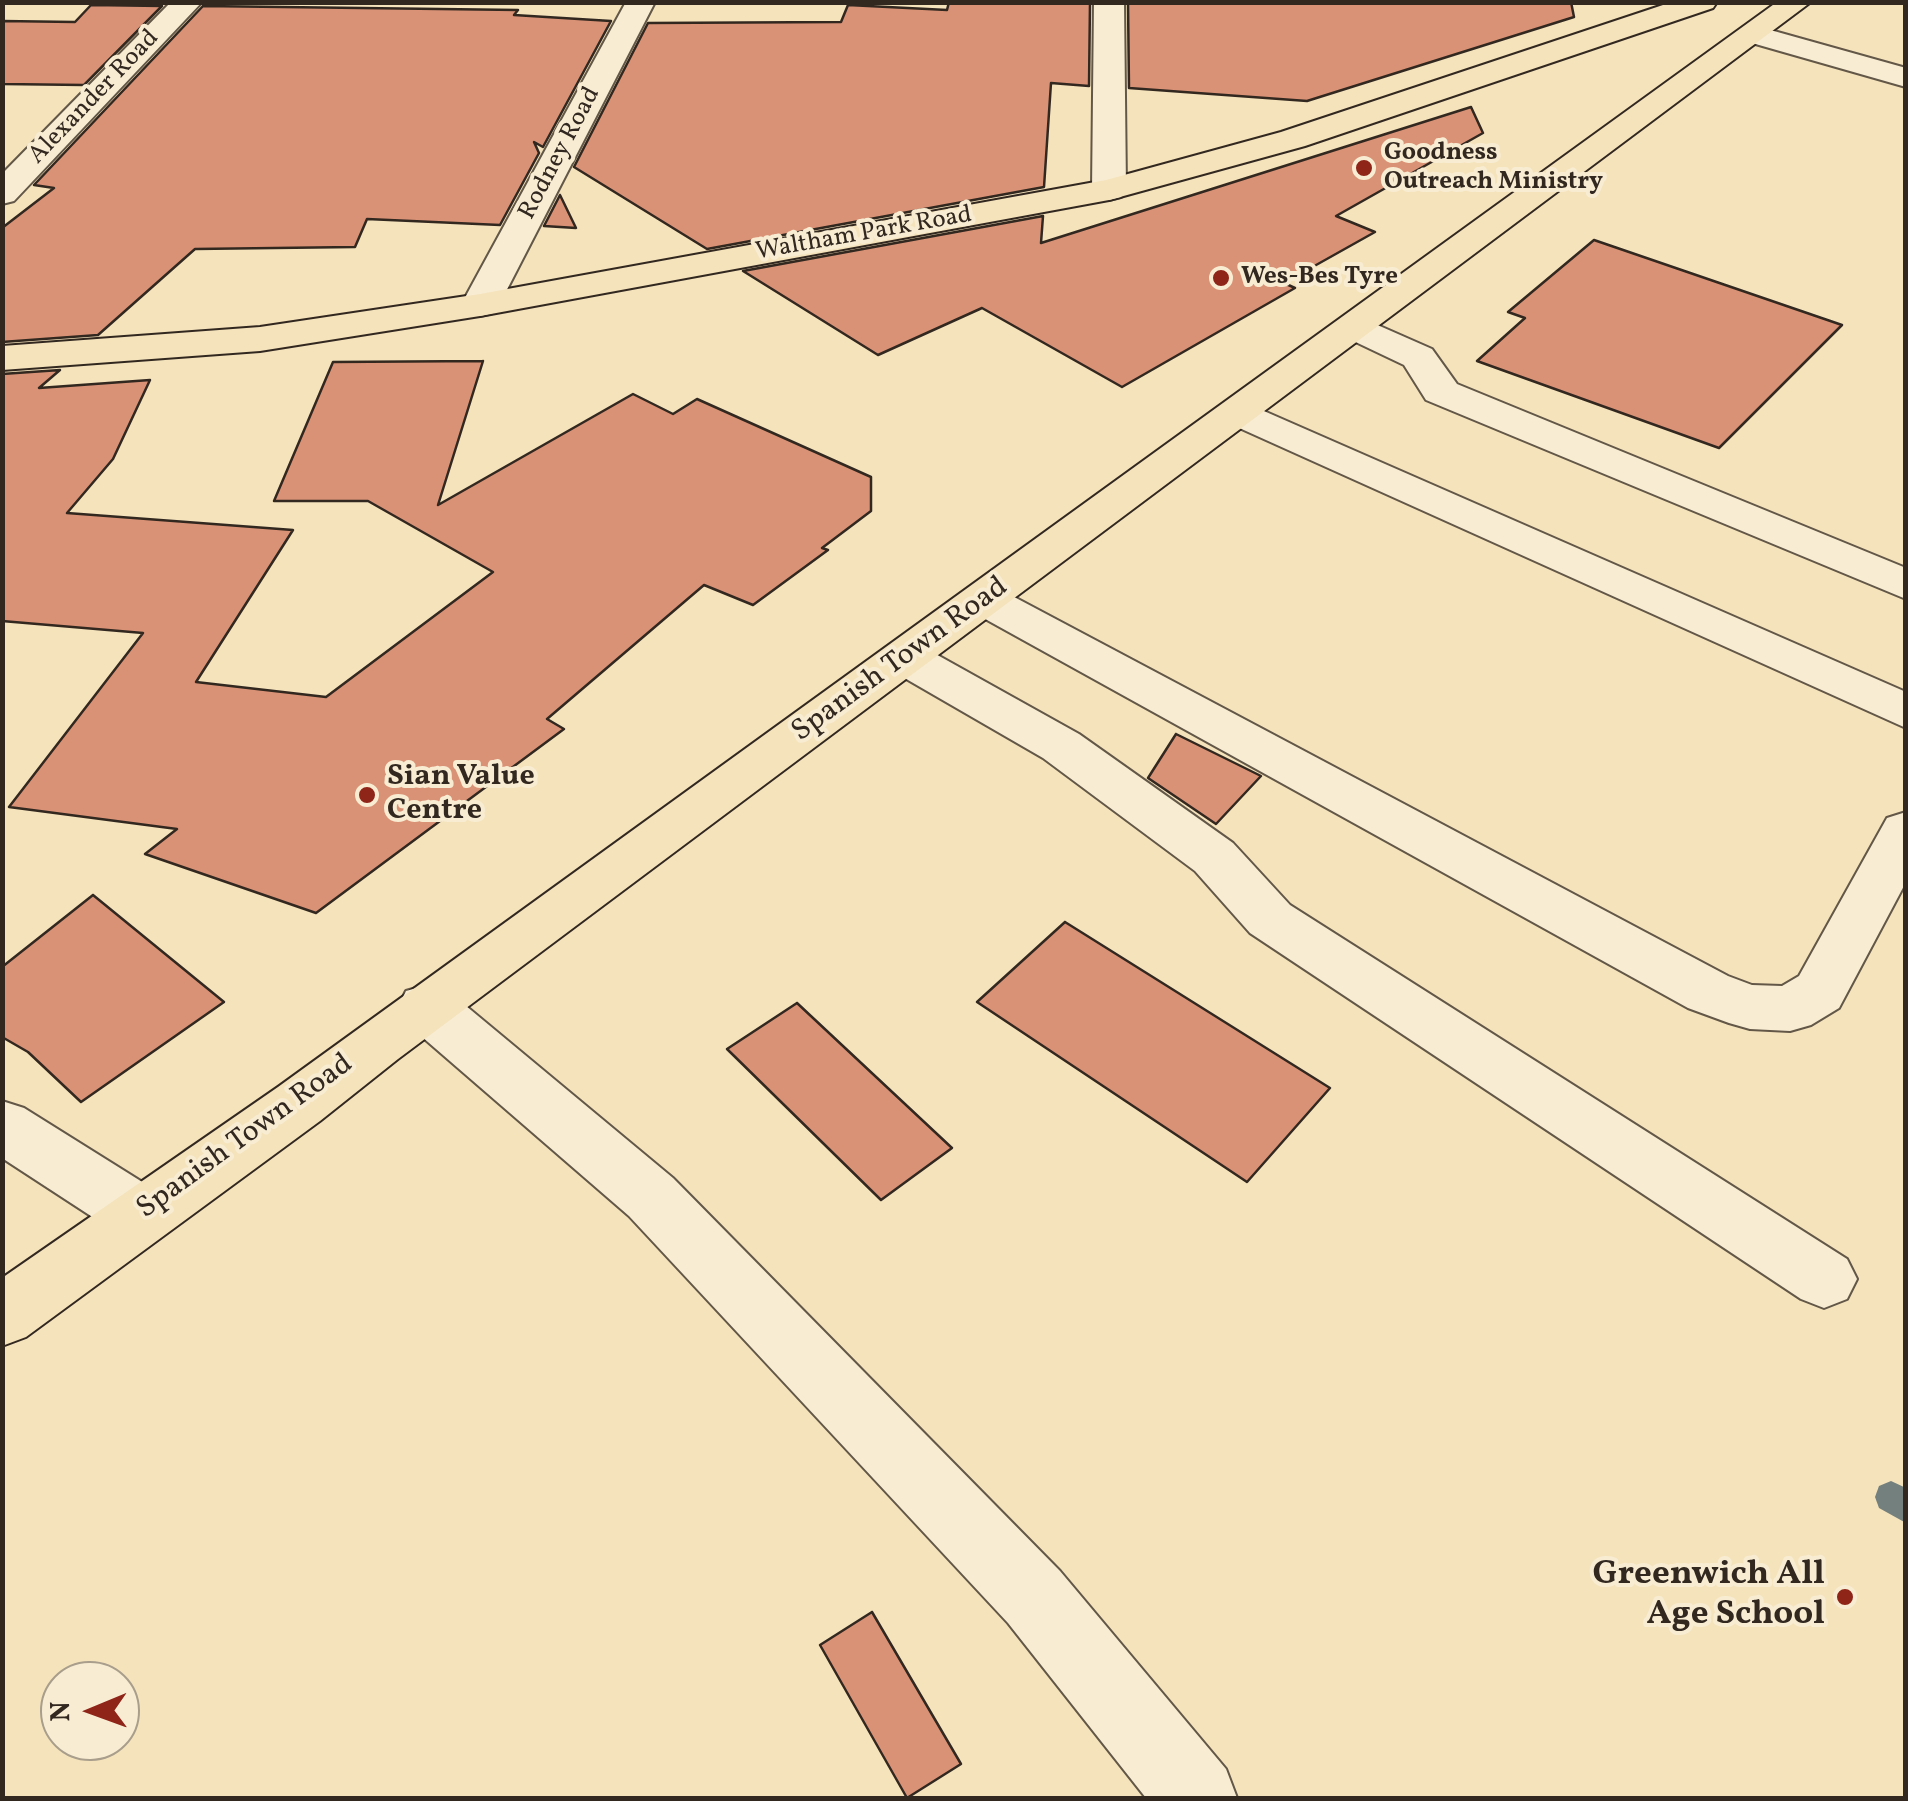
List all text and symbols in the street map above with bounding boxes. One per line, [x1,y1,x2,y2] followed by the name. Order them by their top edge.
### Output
[23,25,167,171] street label: Alexander Road
[514,83,608,225] street label: Rodney Road
[1384,139,1603,198] place label: Goodness Outreach Ministry
[1353,157,1375,179] marker: Goodness Outreach Ministry
[754,201,974,269] street label: Waltham Park Road
[1241,263,1398,293] place label: Wes-Bes Tyre
[1210,267,1232,289] marker: Wes-Bes Tyre
[786,571,1016,751] street label: Spanish Town Road
[387,760,535,830] place label: Sian Value Centre
[356,784,378,806] marker: Sian Value Centre
[131,1048,361,1228] street label: Spanish Town Road
[1592,1556,1825,1638] place label: Greenwich All Age School
[1834,1586,1856,1608] marker: Greenwich All Age School
[40,1661,140,1761] north arrow
[42,1701,81,1722] text: N

